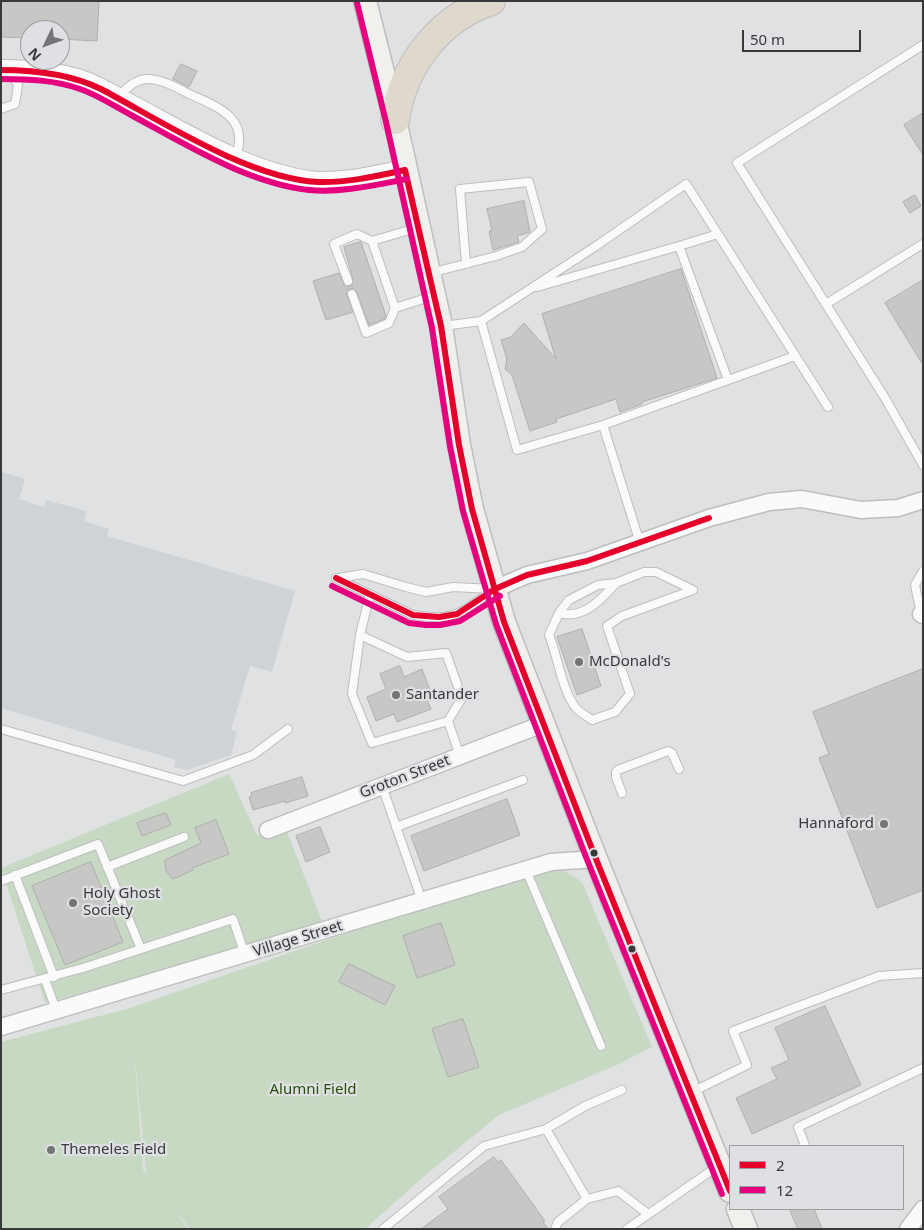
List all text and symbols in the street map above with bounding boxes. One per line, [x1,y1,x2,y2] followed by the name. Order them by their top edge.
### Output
[20,20,70,70] north arrow
[744,20,863,52] scale bar
[750,29,785,49] text: 50 m
[23,44,45,65] text: N
[589,653,671,671] place label: McDonald's
[573,656,585,668] marker: McDonald's
[406,686,479,704] place label: Santander
[390,689,402,701] marker: Santander
[357,751,453,803] street label: Groton Street
[798,815,874,833] place label: Hannaford
[878,818,890,830] marker: Hannaford
[589,848,599,858] unlabelled marker
[83,885,160,920] place label: Holy Ghost Society
[67,897,79,909] marker: Holy Ghost Society
[251,917,345,961] street label: Village Street
[627,944,637,954] unlabelled marker
[270,1081,356,1099] park label: Alumni Field
[61,1141,166,1159] place label: Themeles Field
[45,1144,57,1156] marker: Themeles Field
[729,1145,904,1210] legend
[776,1155,785,1175] text: 2
[776,1180,793,1200] text: 12

